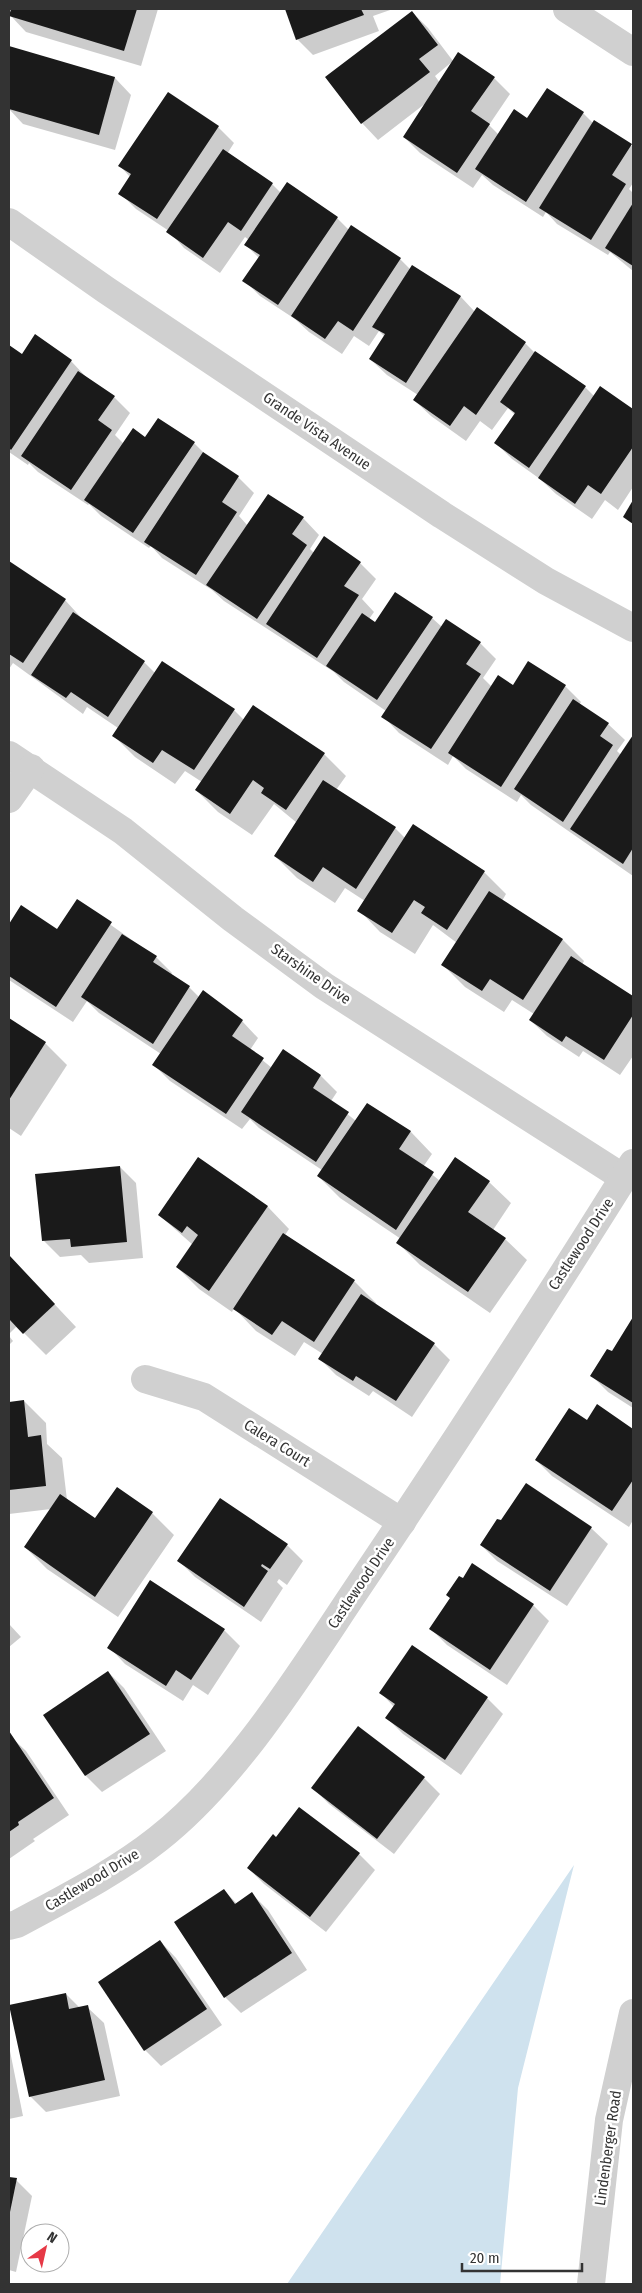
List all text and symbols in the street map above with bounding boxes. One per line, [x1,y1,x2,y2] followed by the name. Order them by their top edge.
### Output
[260,388,374,474] street label: Grande Vista Avenue
[268,940,354,1008] street label: Starshine Drive
[545,1195,617,1293] street label: Castlewood Drive
[241,1416,314,1471] street label: Calera Court
[324,1534,398,1632] street label: Castlewood Drive
[42,1845,142,1915] street label: Castlewood Drive
[591,2089,625,2207] street label: Lindenberger Road
[20,2223,70,2273] north arrow
[44,2228,60,2247] text: N
[462,2240,582,2272] scale bar
[470,2249,500,2267] text: 20 m

